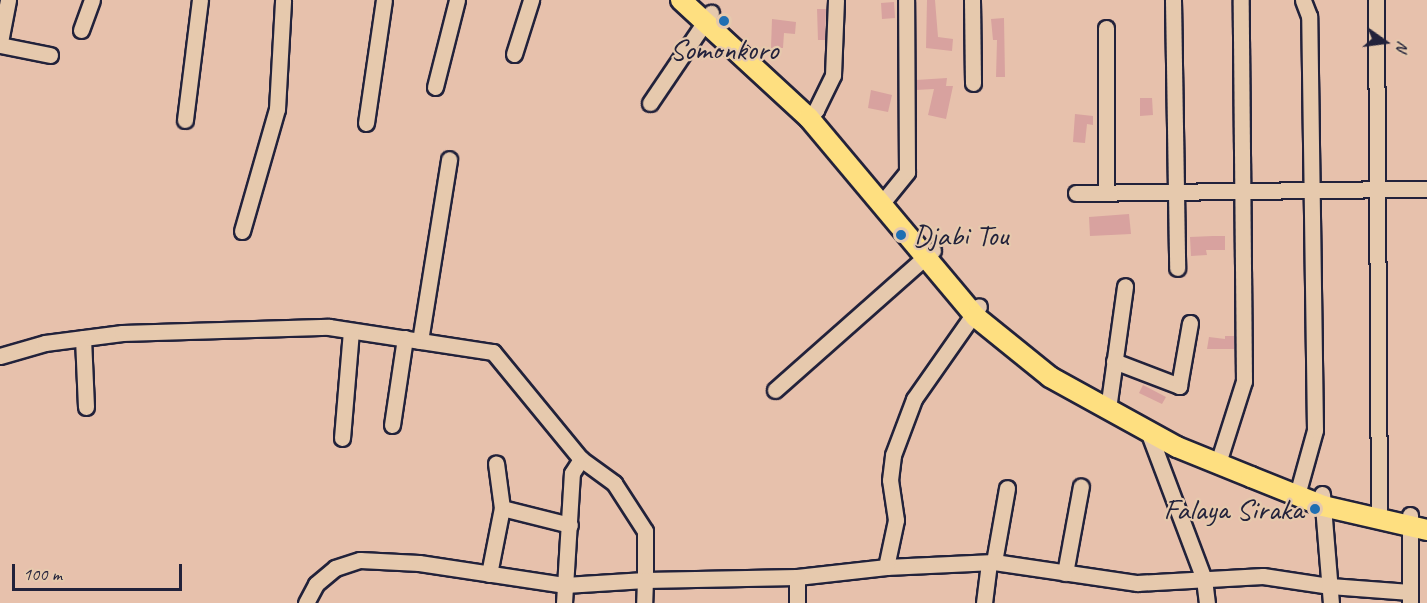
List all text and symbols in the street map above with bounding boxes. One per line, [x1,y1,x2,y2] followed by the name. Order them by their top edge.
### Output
[1355,12,1415,72] north arrow
[717,14,731,28] marker: Somonkoro
[670,31,778,67] place label: Somonkoro
[1392,39,1413,54] text: N
[913,217,1008,253] place label: Djabi Tou
[894,228,908,242] marker: Djabi Tou
[1163,491,1303,527] place label: Falaya Siraka
[1308,502,1322,516] marker: Falaya Siraka
[15,552,184,590] scale bar
[23,563,62,585] text: 100 m

